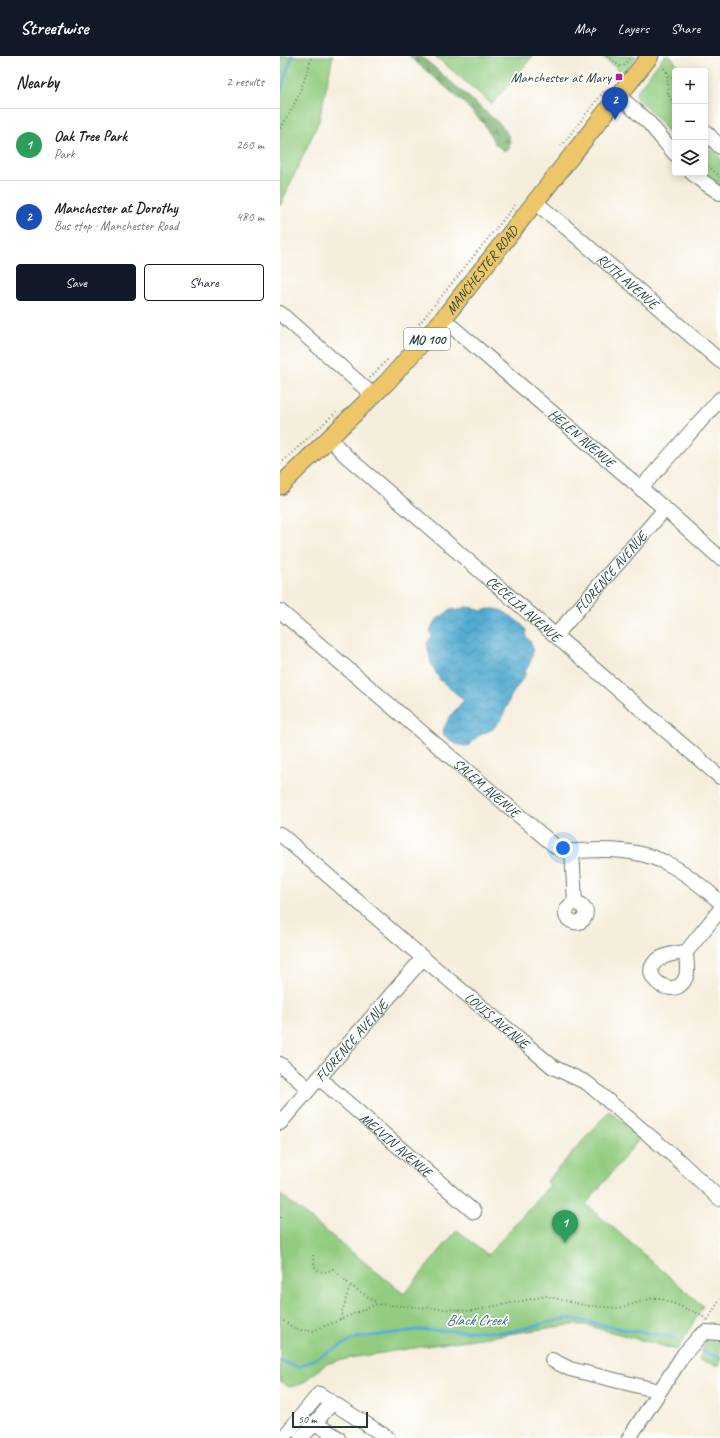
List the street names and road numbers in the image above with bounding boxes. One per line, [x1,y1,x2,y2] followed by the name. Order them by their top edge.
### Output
[442,221,523,318] street label: MANCHESTER ROAD
[593,250,663,314] street label: RUTH AVENUE
[404,328,450,350] road number: MO 100
[545,405,620,473] street label: HELEN AVENUE
[571,527,652,617] street label: FLORENCE AVENUE
[483,572,566,647] street label: CECELIA AVENUE
[450,755,525,823] street label: SALEM AVENUE
[461,989,534,1053] street label: LOUIS AVENUE
[312,996,393,1085] street label: FLORENCE AVENUE
[356,1109,437,1182] street label: MELVIN AVENUE

